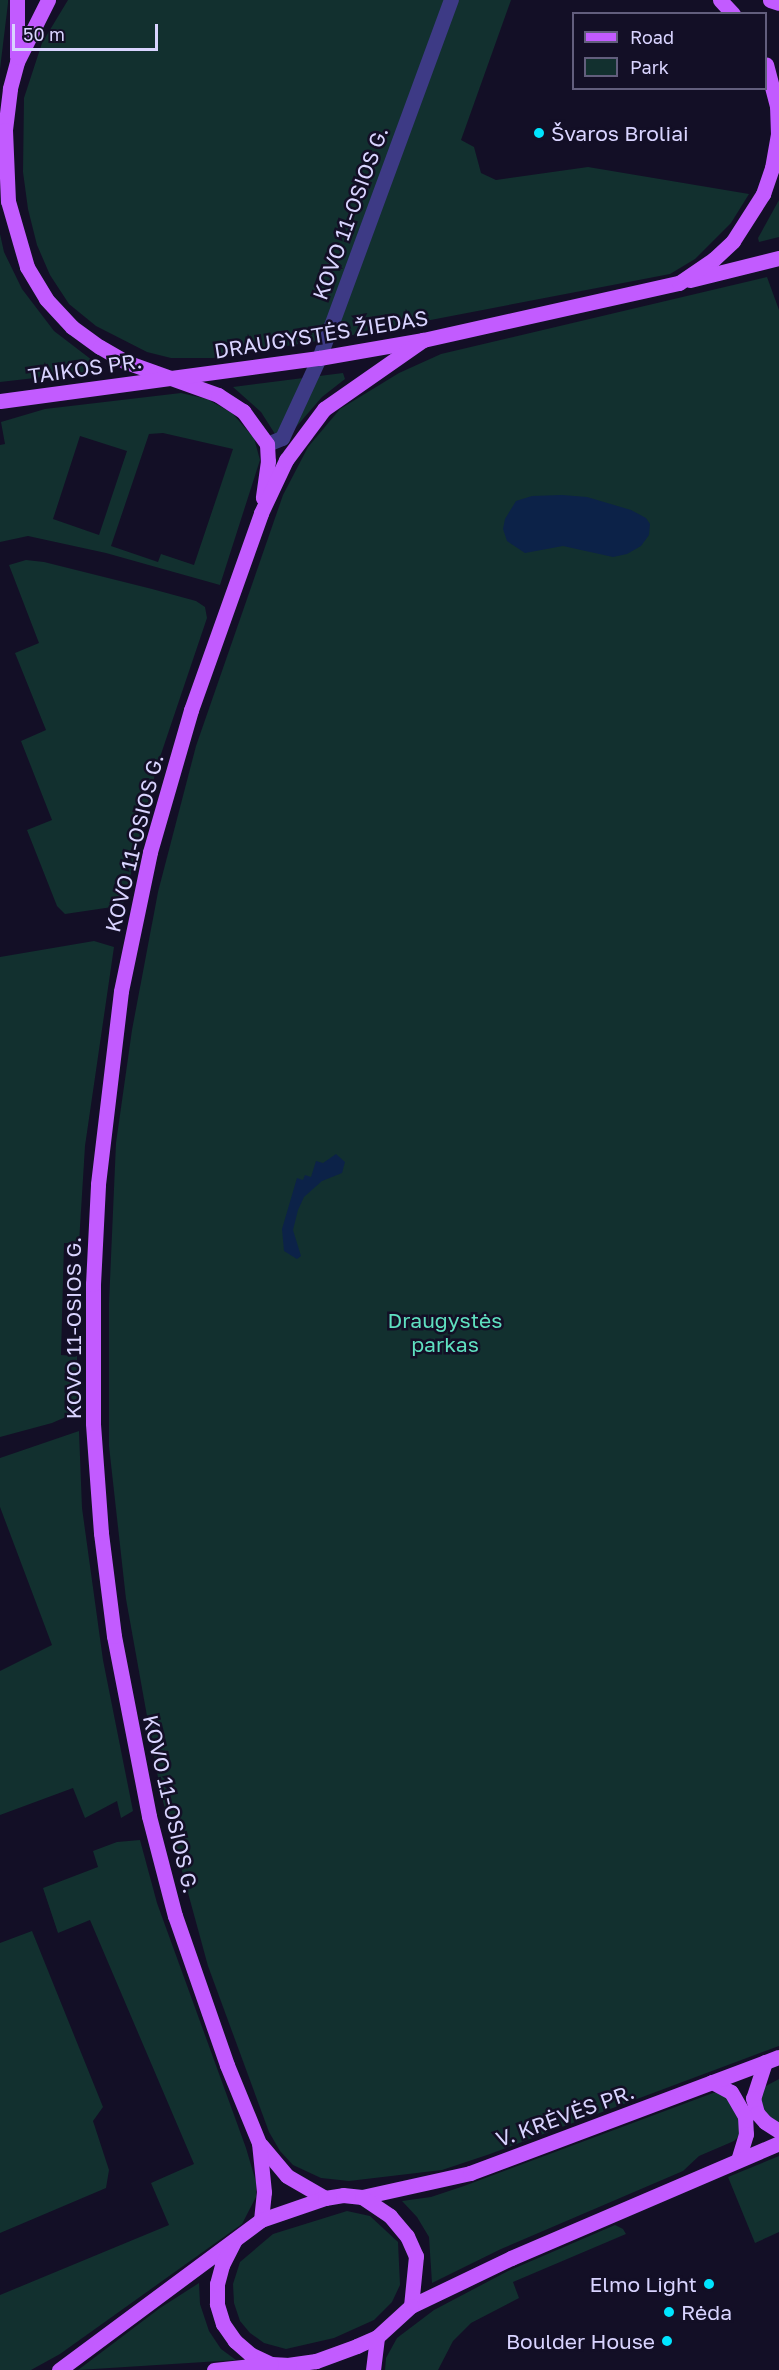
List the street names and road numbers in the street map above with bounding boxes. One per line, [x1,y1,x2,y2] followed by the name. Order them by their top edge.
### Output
[307,123,393,303] street label: KOVO 11-OSIOS G.
[212,305,430,363] street label: DRAUGYSTĖS ŽIEDAS
[26,348,144,388] street label: TAIKOS PR.
[100,751,168,935] street label: KOVO 11-OSIOS G.
[60,1237,86,1419] street label: KOVO 11-OSIOS G.
[138,1712,204,1896] street label: KOVO 11-OSIOS G.
[493,2078,637,2152] street label: V. KRĖVĖS PR.

